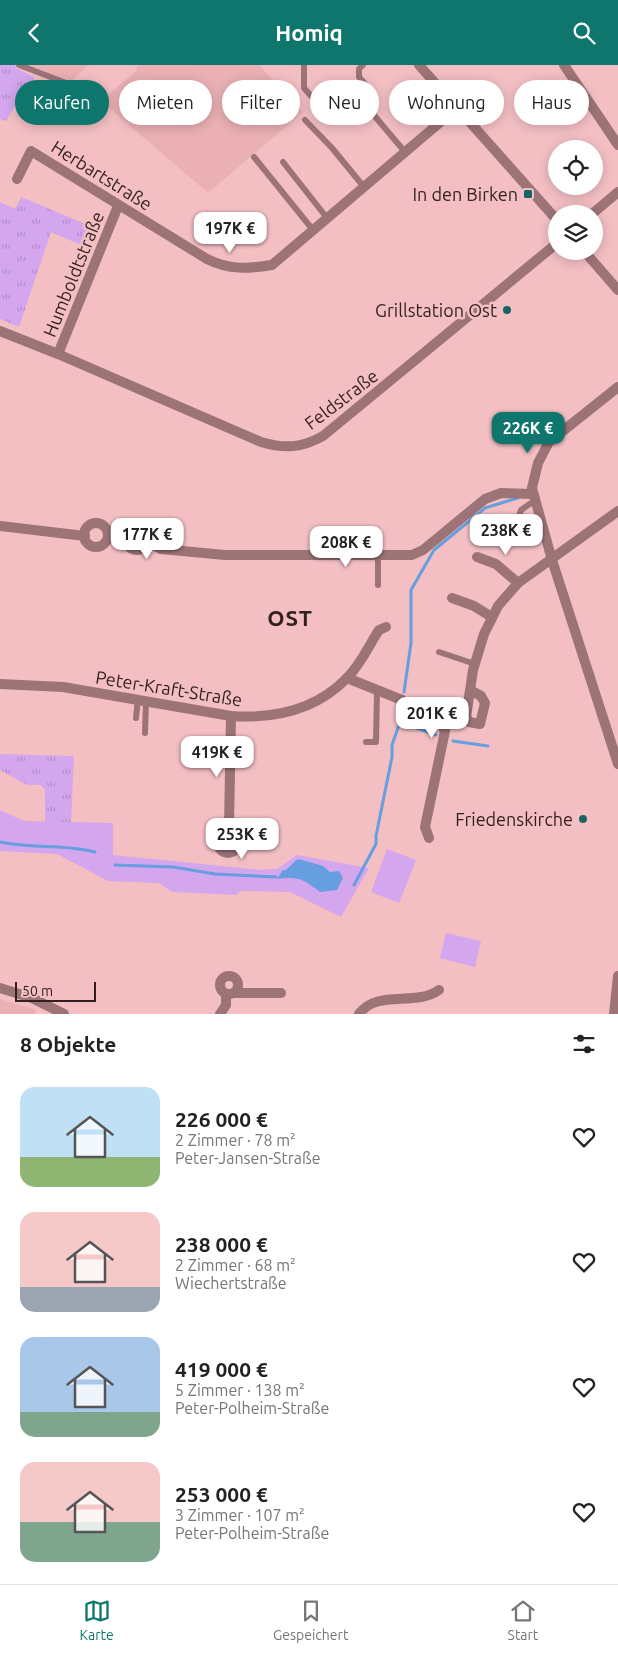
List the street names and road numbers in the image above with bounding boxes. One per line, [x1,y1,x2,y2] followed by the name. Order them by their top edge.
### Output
[48,136,156,214] street label: Herbartstraße
[39,208,107,340] street label: Humboldtstraße
[300,365,382,433] street label: Feldstraße
[94,667,244,709] street label: Peter-Kraft-Straße

